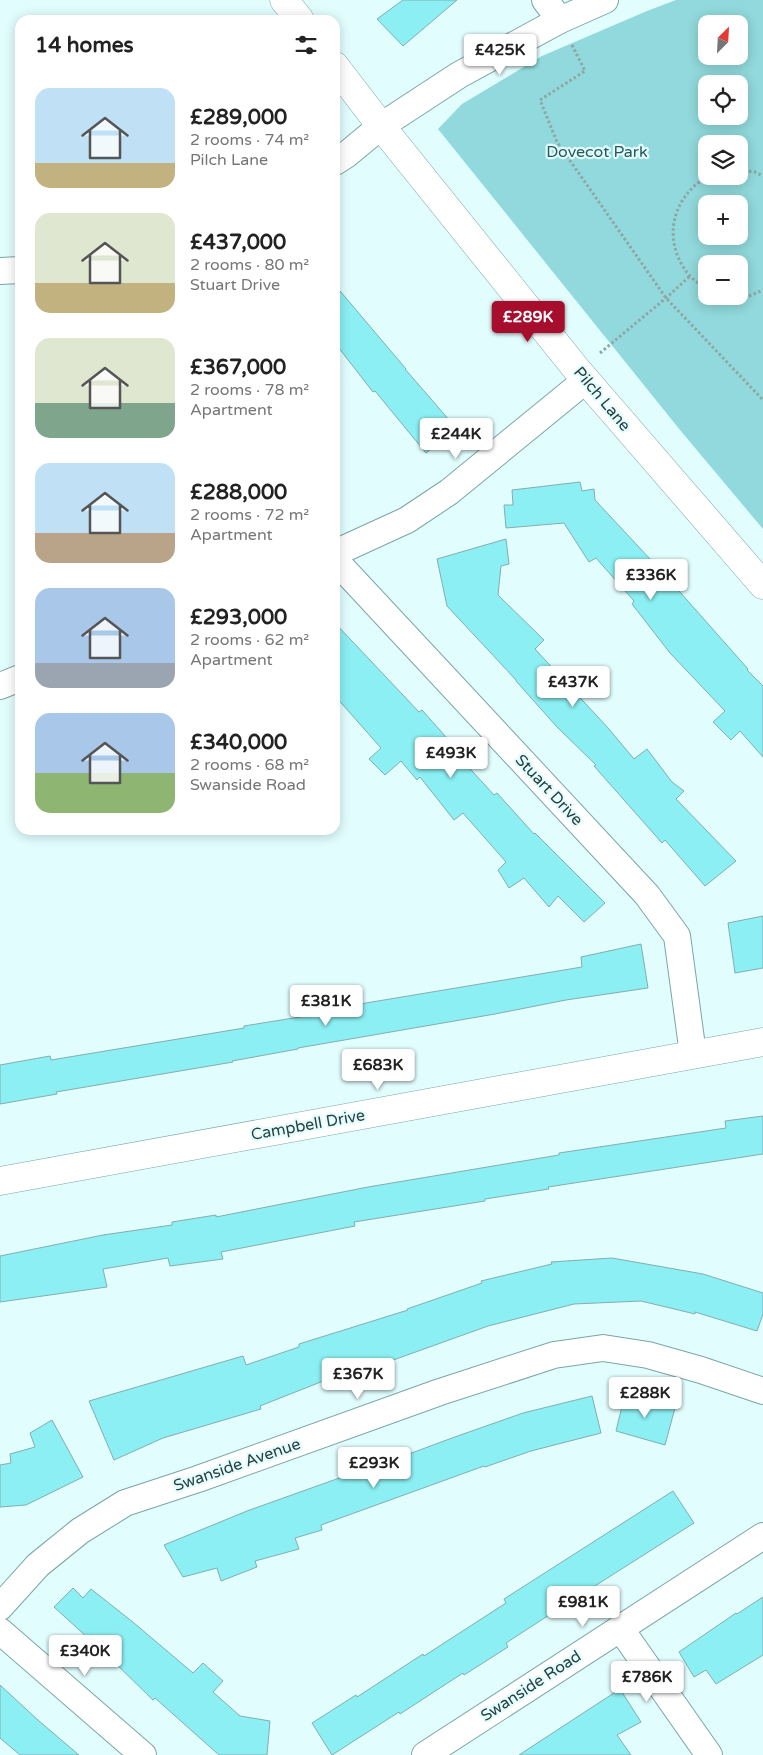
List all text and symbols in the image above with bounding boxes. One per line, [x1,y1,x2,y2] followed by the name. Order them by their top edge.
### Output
[698,15,748,65] north arrow
[698,15,748,305] map controls
[292,31,320,59] icon: filters
[35,33,134,58] text: 14 homes
[465,34,535,76] pin: £425K
[475,40,525,60] text: £425K
[698,75,748,125] button: locate
[190,105,287,130] text: £289,000
[75,108,135,168] icon: home
[190,130,309,150] text: 2 rooms · 74 m²
[698,135,748,185] button: layers
[546,142,648,162] park label: Dovecot Park
[190,150,268,170] text: Pilch Lane
[698,195,748,245] button: +
[190,230,286,255] text: £437,000
[75,233,135,293] icon: home
[190,255,309,275] text: 2 rooms · 80 m²
[698,255,748,305] button: −
[190,275,280,295] text: Stuart Drive
[493,300,563,343] pin: £289K
[503,307,553,327] text: £289K
[190,355,286,380] text: £367,000
[75,358,135,418] icon: home
[569,363,635,435] street label: Pilch Lane
[190,380,309,400] text: 2 rooms · 78 m²
[190,400,273,420] text: Apartment
[421,418,491,460] pin: £244K
[431,424,481,444] text: £244K
[190,480,287,505] text: £288,000
[75,483,135,543] icon: home
[190,505,309,525] text: 2 rooms · 72 m²
[190,525,273,545] text: Apartment
[616,558,686,601] pin: £336K
[626,565,676,585] text: £336K
[190,605,287,630] text: £293,000
[75,608,135,668] icon: home
[190,630,309,650] text: 2 rooms · 62 m²
[190,650,273,670] text: Apartment
[538,666,608,708] pin: £437K
[548,672,598,692] text: £437K
[190,730,287,755] text: £340,000
[75,733,135,793] icon: home
[416,736,486,779] pin: £493K
[426,743,476,763] text: £493K
[511,750,587,830] street label: Stuart Drive
[190,755,309,775] text: 2 rooms · 68 m²
[190,775,306,795] text: Swanside Road
[291,984,361,1027] pin: £381K
[301,991,351,1011] text: £381K
[343,1048,413,1091] pin: £683K
[353,1055,403,1075] text: £683K
[249,1105,367,1145] street label: Campbell Drive
[323,1358,393,1400] pin: £367K
[333,1364,383,1384] text: £367K
[610,1376,680,1419] pin: £288K
[620,1383,670,1403] text: £288K
[171,1434,303,1496] street label: Swanside Avenue
[339,1446,409,1489] pin: £293K
[349,1453,399,1473] text: £293K
[548,1586,618,1628] pin: £981K
[558,1592,608,1612] text: £981K
[50,1634,120,1677] pin: £340K
[60,1641,110,1661] text: £340K
[477,1646,585,1726] street label: Swanside Road
[612,1660,682,1703] pin: £786K
[622,1667,672,1687] text: £786K

